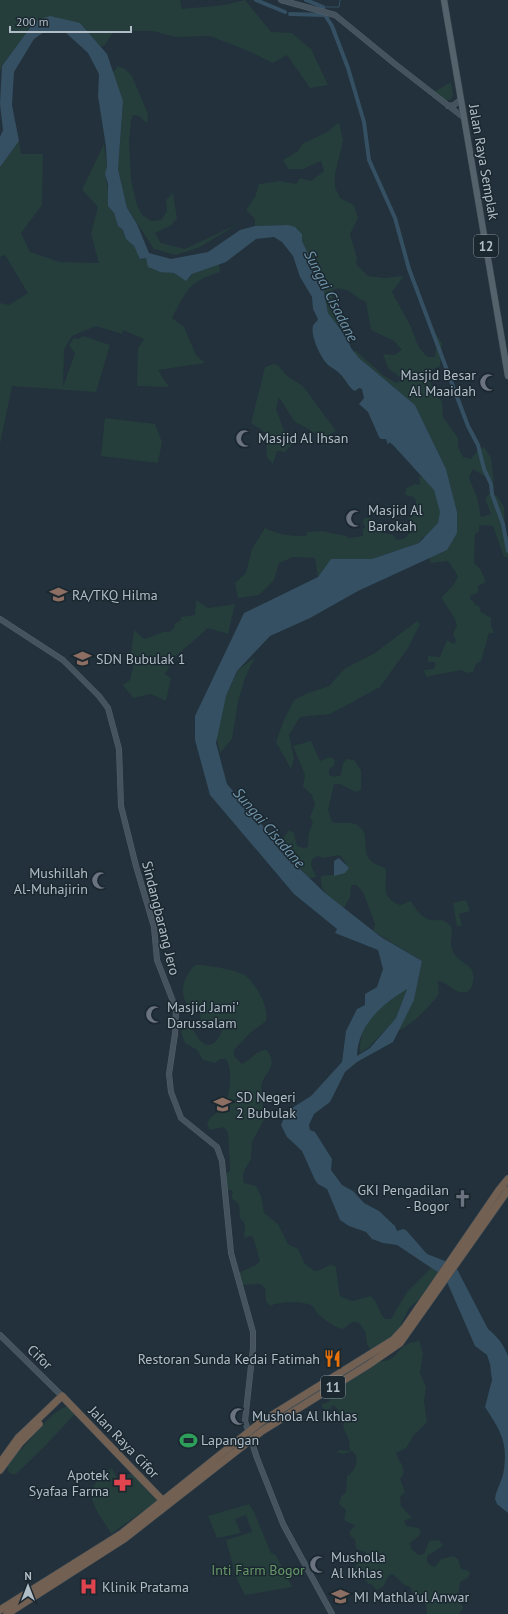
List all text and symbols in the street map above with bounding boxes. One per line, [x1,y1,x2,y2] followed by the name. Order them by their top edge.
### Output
[10,8,131,34] scale bar
[16,14,49,29] text: 200 m
[465,102,503,221] street label: Jalan Raya Semplak
[474,235,498,257] road number: 12
[300,247,363,345] water label: Sungai Cisadane
[400,366,476,400] place label: Masjid Besar Al Maaidah
[479,373,499,393] mosque icon: Masjid Besar Al Maaidah
[235,428,255,448] mosque icon: Masjid Al Ihsan
[258,429,348,447] place label: Masjid Al Ihsan
[368,501,423,535] place label: Masjid Al Barokah
[345,508,365,528] mosque icon: Masjid Al Barokah
[49,585,69,605] school or university icon: RA/TKQ Hilma
[72,586,158,604] place label: RA/TKQ Hilma
[73,649,93,669] school or university icon: SDN Bubulak 1
[96,650,185,668] place label: SDN Bubulak 1
[229,784,310,872] water label: Sungai Cisadane
[138,859,184,977] street label: Sindangbarang Jero
[14,864,88,898] place label: Mushillah Al-Muhajirin
[91,871,111,891] mosque icon: Mushillah Al-Muhajirin
[167,998,239,1032] place label: Masjid Jami' Darussalam
[144,1005,164,1025] mosque icon: Masjid Jami' Darussalam
[236,1088,296,1122] place label: SD Negeri 2 Bubulak
[213,1095,233,1115] school or university icon: SD Negeri 2 Bubulak
[358,1181,449,1215] place label: GKI Pengadilan - Bogor
[452,1188,472,1208] church icon: GKI Pengadilan - Bogor
[24,1341,57,1373] street label: Cifor
[323,1349,343,1369] restaurant icon: Restoran Sunda Kedai Fatimah
[138,1350,320,1368] place label: Restoran Sunda Kedai Fatimah
[321,1376,345,1398] road number: 11
[84,1401,163,1482] street label: Jalan Raya Cifor
[229,1406,249,1426] mosque icon: Mushola Al Ikhlas
[252,1407,357,1425] place label: Mushola Al Ikhlas
[178,1430,198,1450] sports icon: Lapangan
[201,1431,259,1449] place label: Lapangan
[29,1466,109,1500] place label: Apotek Syafaa Farma
[112,1473,132,1493] pharmacy icon: Apotek Syafaa Farma
[331,1548,386,1582] place label: Musholla Al Ikhlas
[308,1555,328,1575] mosque icon: Musholla Al Ikhlas
[211,1561,305,1579] park label: Inti Farm Bogor
[8,1566,48,1606] north arrow
[24,1569,32,1583] text: N
[79,1577,99,1597] hospital icon: Klinik Pratama
[102,1578,189,1596] place label: Klinik Pratama
[331,1587,351,1607] school or university icon: MI Mathla'ul Anwar
[354,1588,469,1606] place label: MI Mathla'ul Anwar

